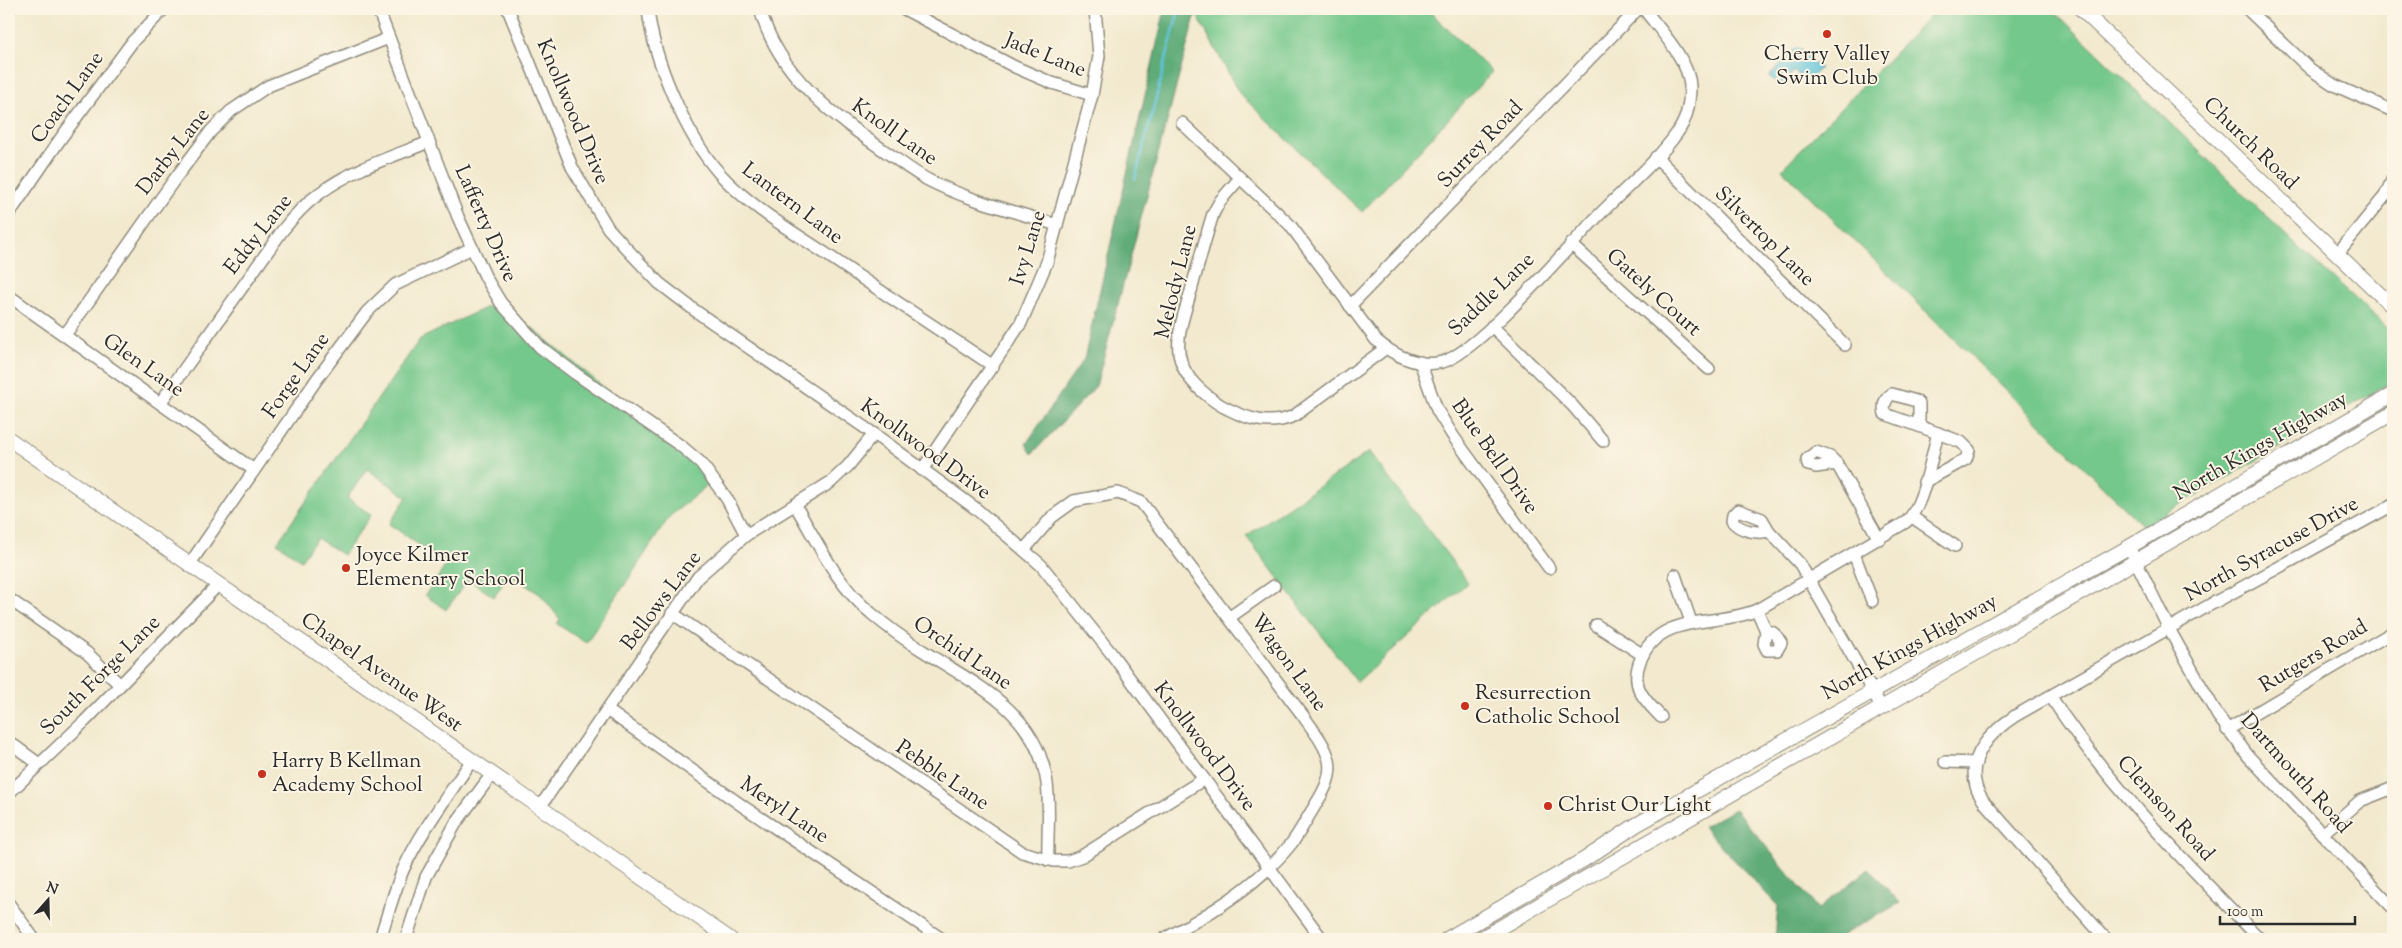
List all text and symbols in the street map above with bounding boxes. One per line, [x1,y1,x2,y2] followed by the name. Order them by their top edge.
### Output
[999,26,1090,86] street label: Jade Lane
[1821,28,1833,40] marker: Cherry Valley Swim Club
[528,35,616,189] street label: Knollwood Drive
[1764,40,1891,94] place label: Cherry Valley Swim Club
[24,46,112,150] street label: Coach Lane
[2196,91,2305,197] street label: Church Road
[845,92,943,174] street label: Knoll Lane
[1431,94,1531,196] street label: Surrey Road
[130,102,218,202] street label: Darby Lane
[735,156,849,252] street label: Lantern Lane
[446,161,524,287] street label: Lafferty Drive
[1707,180,1821,294] street label: Silvertop Lane
[218,188,300,282] street label: Eddy Lane
[1003,207,1055,289] street label: Ivy Lane
[1148,222,1206,342] street label: Melody Lane
[1599,242,1707,344] street label: Gately Court
[1442,246,1542,344] street label: Saddle Lane
[96,327,190,405] street label: Glen Lane
[256,327,338,425] street label: Forge Lane
[2168,385,2354,509] street label: North Kings Highway
[853,392,997,508] street label: Knollwood Drive
[1443,393,1545,521] street label: Blue Bell Drive
[2180,490,2364,610] street label: North Syracuse Drive
[355,541,526,595] place label: Joyce Kilmer Elementary School
[614,545,710,657] street label: Bellows Lane
[340,562,352,574] marker: Joyce Kilmer Elementary School
[1817,587,2004,709] street label: North Kings Highway
[294,606,468,740] street label: Chapel Avenue West
[1242,608,1334,718] street label: Wagon Lane
[34,609,168,743] street label: South Forge Lane
[906,610,1018,698] street label: Orchid Lane
[2254,613,2374,701] street label: Rutgers Road
[1145,676,1263,818] street label: Knollwood Drive
[1475,679,1620,733] place label: Resurrection Catholic School
[1459,700,1471,712] marker: Resurrection Catholic School
[2233,707,2357,841] street label: Dartmouth Road
[889,734,995,818] street label: Pebble Lane
[272,747,423,801] place label: Harry B Kellman Academy School
[2109,749,2221,869] street label: Clemson Road
[256,768,268,780] marker: Harry B Kellman Academy School
[733,770,835,852] street label: Meryl Lane
[1558,791,1711,821] place label: Christ Our Light
[1542,800,1554,812] marker: Christ Our Light
[22,876,72,926] north arrow
[43,878,60,901] text: N
[2220,893,2354,925] scale bar
[2227,902,2264,923] text: 100 m

